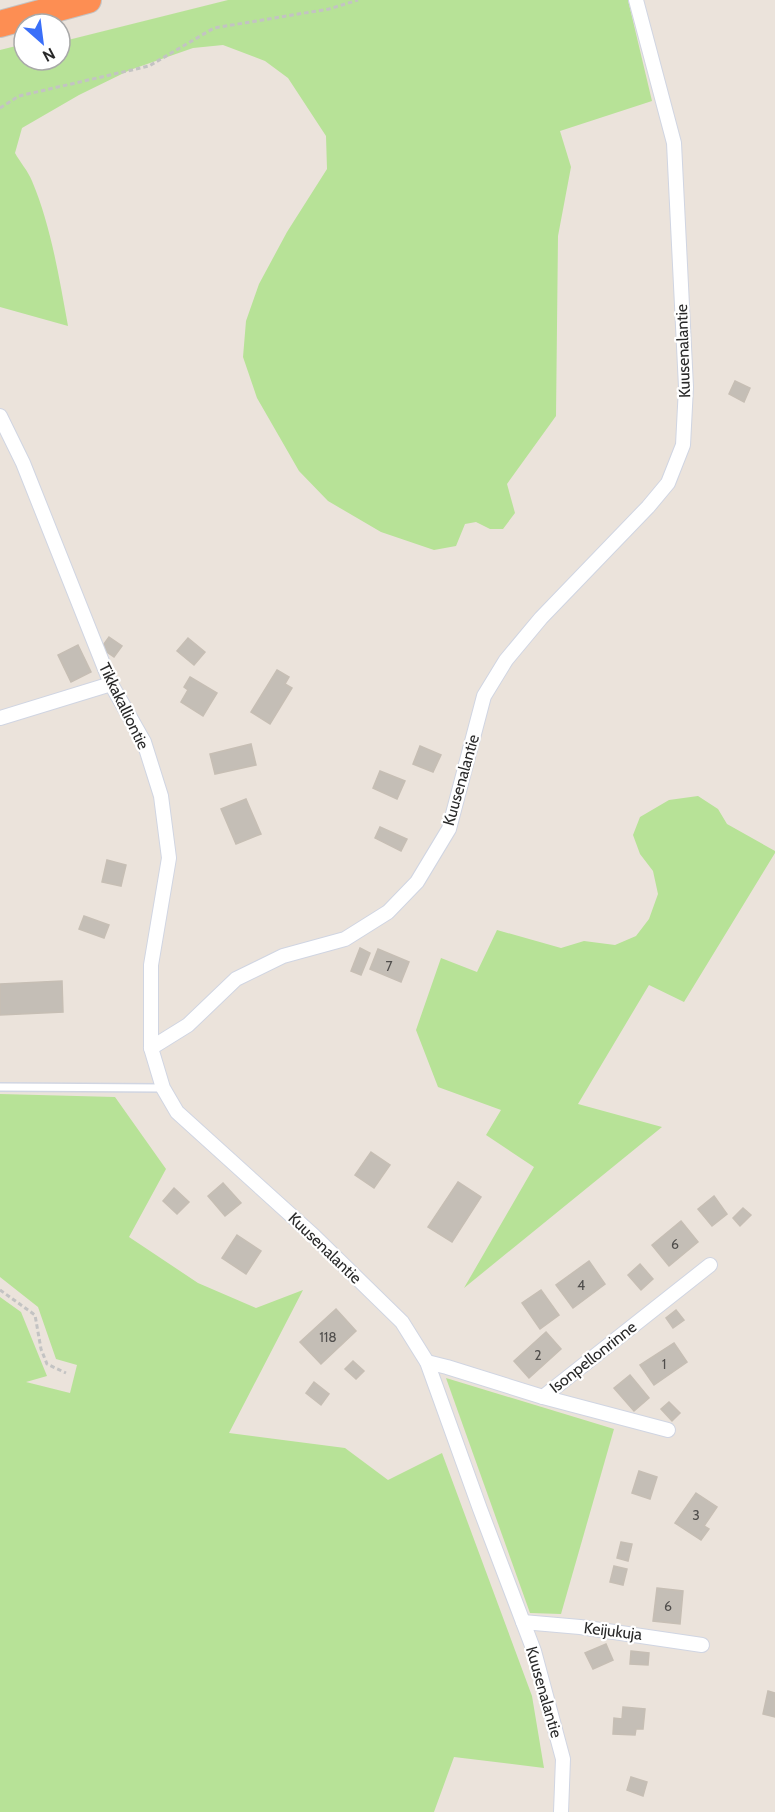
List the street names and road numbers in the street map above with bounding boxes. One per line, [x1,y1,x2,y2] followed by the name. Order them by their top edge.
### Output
[672,304,694,398] street label: Kuusenalantie
[95,660,153,752] street label: Tikkakalliontie
[439,732,483,828] street label: Kuusenalantie
[285,1208,365,1288] street label: Kuusenalantie
[546,1317,640,1397] street label: Isonpellonrinne
[583,1618,644,1644] street label: Keijukuja
[522,1644,566,1740] street label: Kuusenalantie

